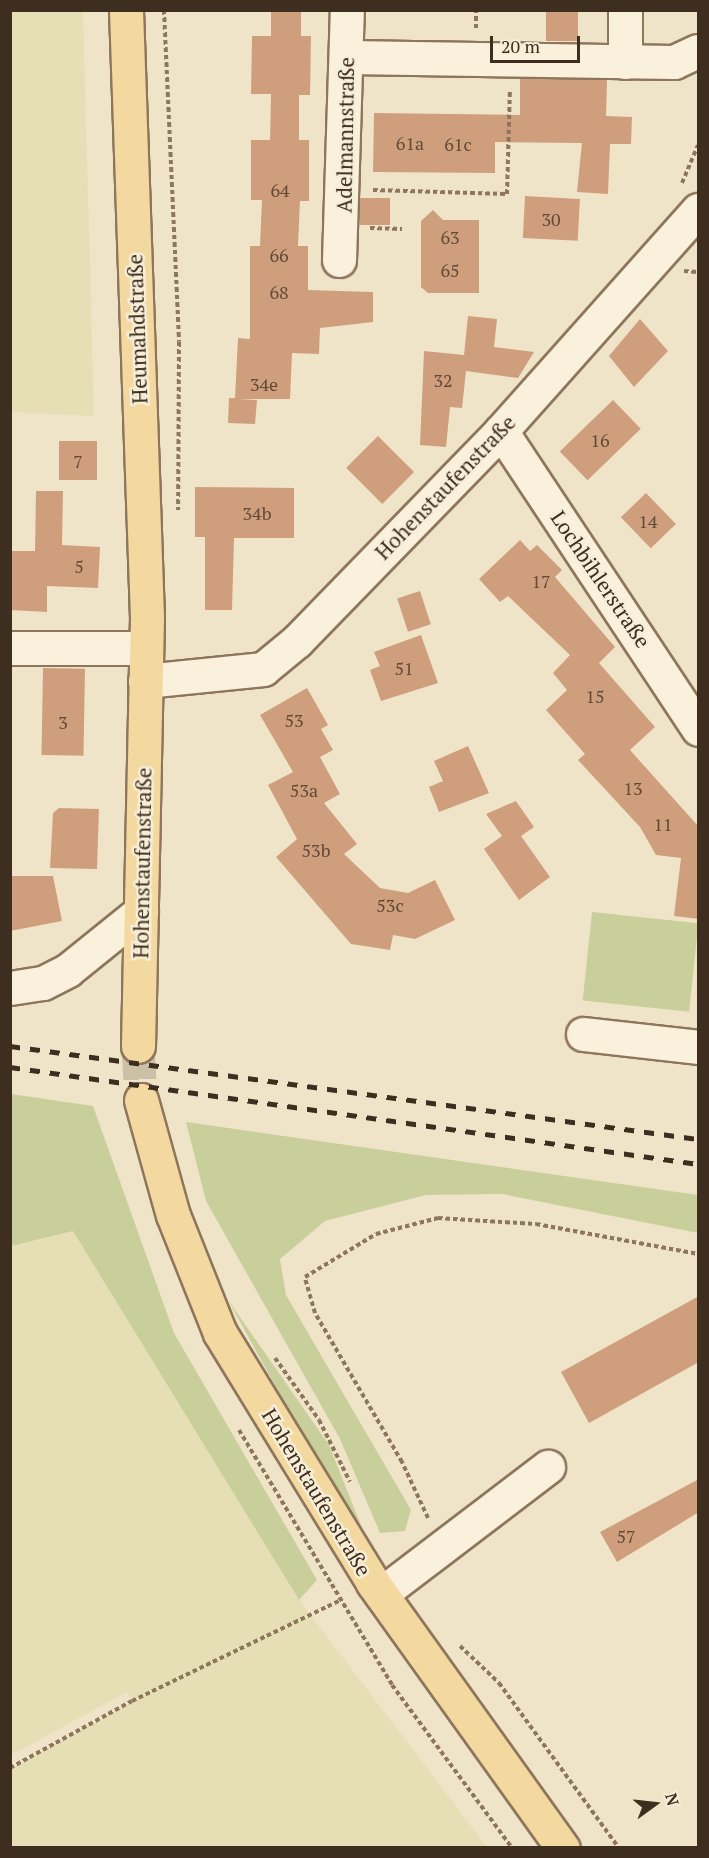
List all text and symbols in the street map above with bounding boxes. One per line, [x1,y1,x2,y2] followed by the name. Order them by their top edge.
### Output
[493,24,583,62] scale bar
[501,34,540,58] text: 20 m
[331,57,359,213] street label: Adelmannstraße
[396,132,424,154] house number: 61a
[444,133,472,155] house number: 61c
[270,179,290,201] house number: 64
[541,208,561,230] house number: 30
[440,226,460,248] house number: 63
[269,244,289,266] house number: 66
[122,254,152,404] street label: Heumahdstraße
[440,259,460,281] house number: 65
[269,281,289,303] house number: 68
[433,369,453,391] house number: 32
[250,373,278,395] house number: 34e
[370,409,520,565] street label: Hohenstaufenstraße
[590,429,610,451] house number: 16
[73,450,83,472] house number: 7
[243,502,271,524] house number: 34b
[546,506,656,652] street label: Lochbihlerstraße
[638,510,658,532] house number: 14
[74,555,84,577] house number: 5
[531,570,551,592] house number: 17
[394,657,414,679] house number: 51
[585,685,605,707] house number: 15
[284,709,304,731] house number: 53
[58,711,68,733] house number: 3
[128,767,156,959] street label: Hohenstaufenstraße
[623,777,643,799] house number: 13
[290,779,318,801] house number: 53a
[653,813,673,835] house number: 11
[302,839,330,861] house number: 53b
[376,894,404,916] house number: 53c
[257,1404,377,1580] street label: Hohenstaufenstraße
[616,1525,636,1547] house number: 57
[625,1774,685,1834] north arrow
[660,1791,685,1808] text: N

